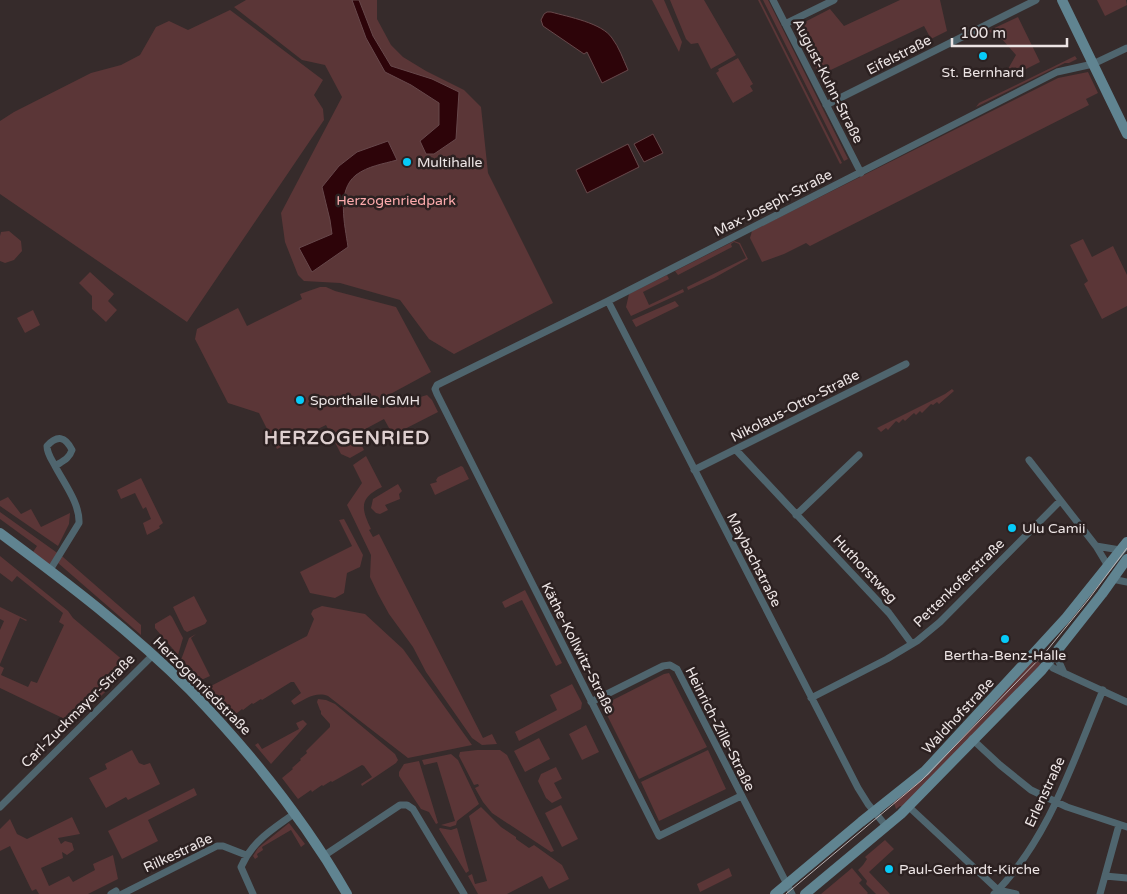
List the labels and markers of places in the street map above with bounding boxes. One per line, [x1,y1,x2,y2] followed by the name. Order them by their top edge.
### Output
[977,50,989,62] marker: St. Bernhard
[942,64,1024,81] place label: St. Bernhard
[417,154,483,171] place label: Multihalle
[401,156,413,168] marker: Multihalle
[310,392,420,409] place label: Sporthalle IGMH
[294,394,306,406] marker: Sporthalle IGMH
[1022,520,1086,537] place label: Ulu Camii
[1006,522,1018,534] marker: Ulu Camii
[999,633,1011,645] marker: Bertha-Benz-Halle
[944,647,1066,664] place label: Bertha-Benz-Halle
[899,861,1040,878] place label: Paul-Gerhardt-Kirche
[883,863,895,875] marker: Paul-Gerhardt-Kirche

